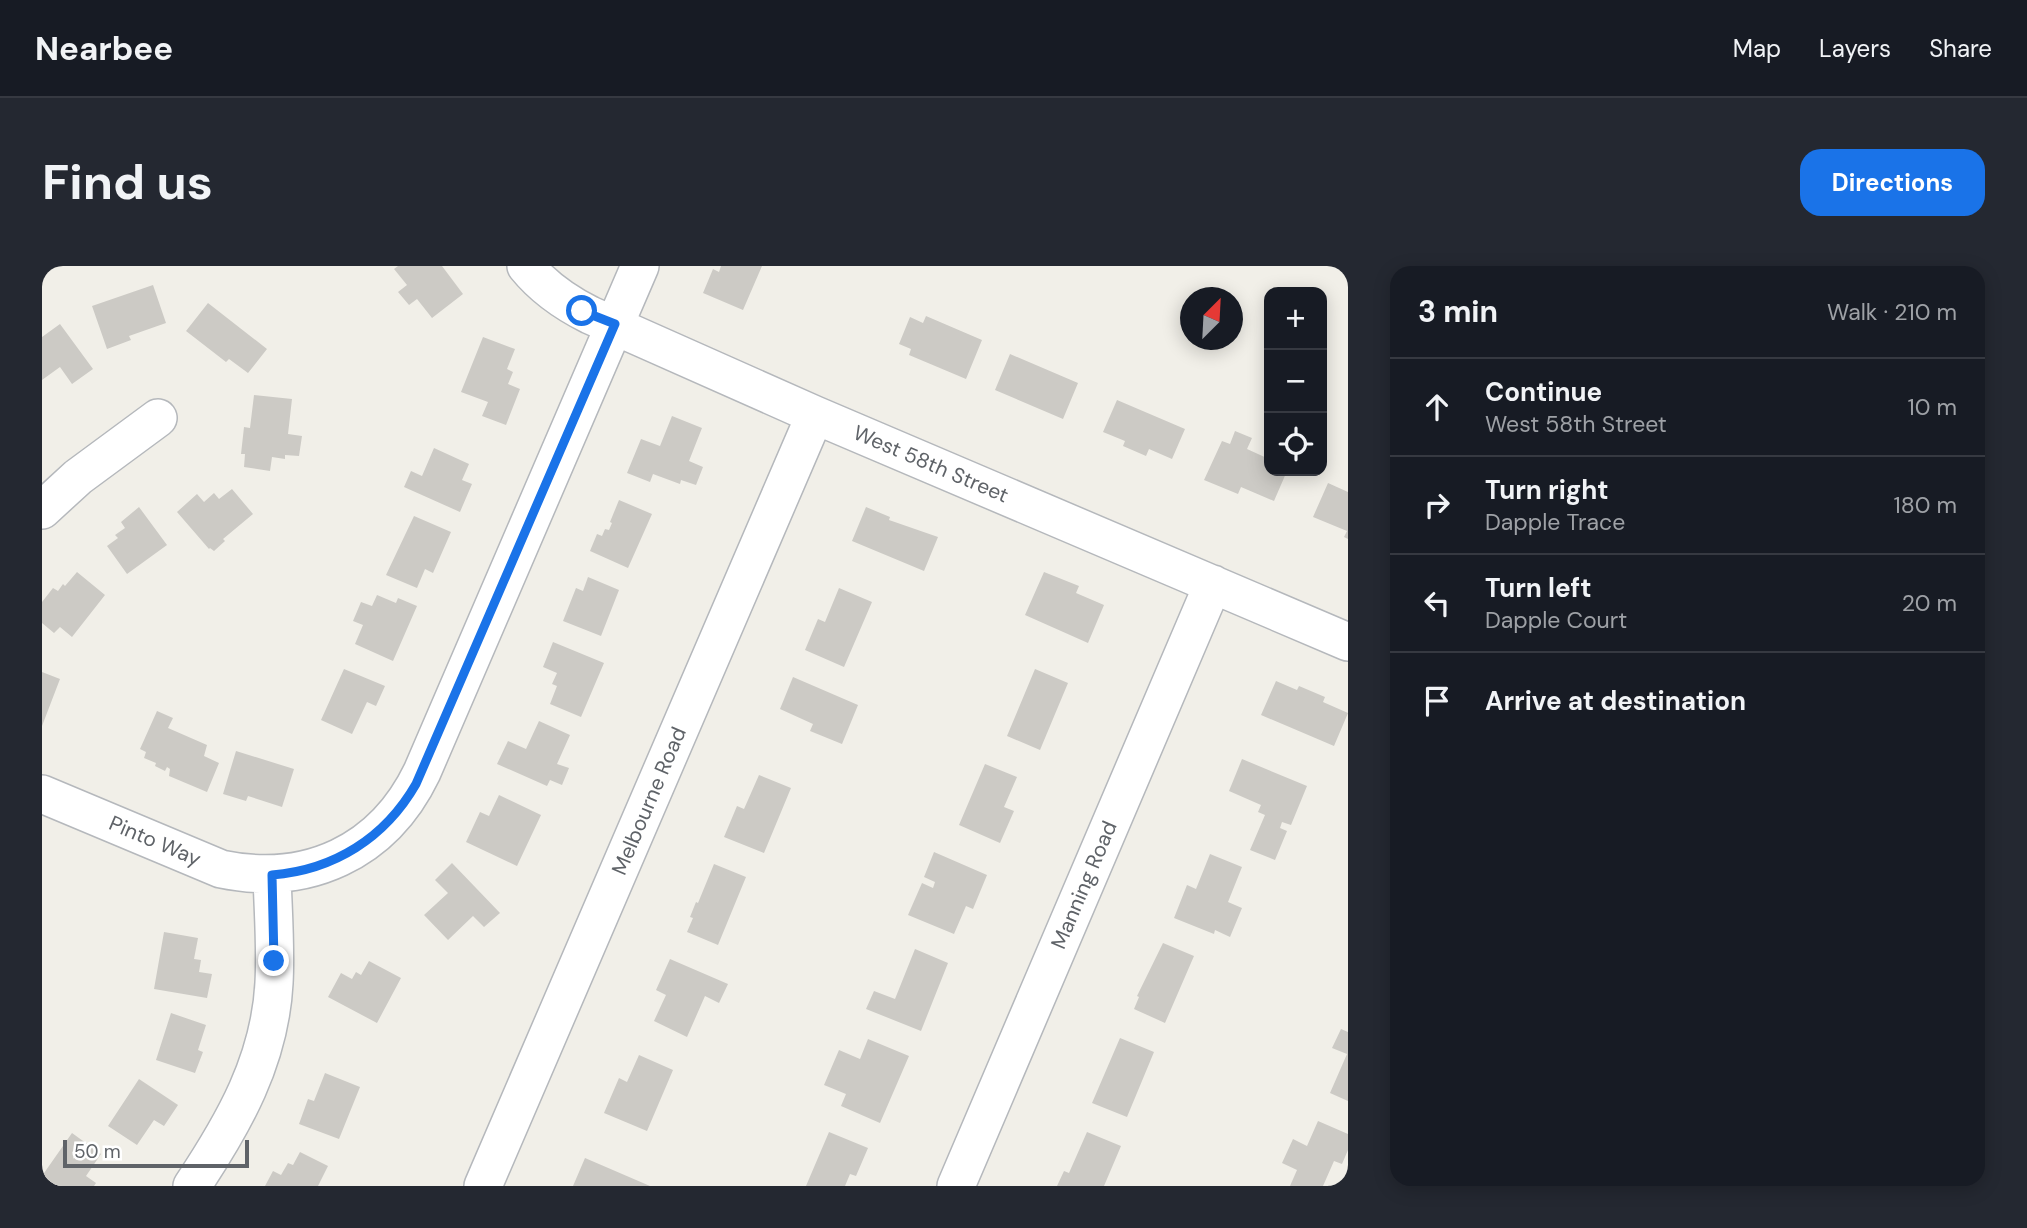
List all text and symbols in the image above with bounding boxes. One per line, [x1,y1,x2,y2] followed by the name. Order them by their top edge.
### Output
[35,27,173,70] text: Nearbee
[1733,33,1781,64] text: Map
[1819,33,1891,64] text: Layers
[1929,33,1992,64] text: Share
[1800,149,1985,216] button: Directions
[42,150,213,214] text: Find us
[1180,287,1243,350] north arrow
[1264,287,1327,476] map controls
[1264,287,1327,350] button: +
[1418,292,1498,331] text: 3 min
[566,295,597,326] route start
[1827,297,1957,327] text: Walk · 210 m
[1264,350,1327,413] button: −
[1485,375,1602,409] text: Continue
[1418,388,1456,426] icon: ahead
[1907,392,1957,422] text: 10 m
[1485,409,1667,439] text: West 58th Street
[1264,413,1327,476] button: locate
[849,419,1013,509] street label: West 58th Street
[1485,473,1609,507] text: Turn right
[1418,486,1456,524] icon: right
[1893,490,1957,520] text: 180 m
[1485,507,1625,537] text: Dapple Trace
[1485,571,1592,605] text: Turn left
[1418,584,1456,622] icon: left
[1902,588,1957,618] text: 20 m
[1485,605,1627,635] text: Dapple Court
[1418,682,1456,720] icon: arrive
[1485,684,1746,718] text: Arrive at destination
[605,723,693,879] street label: Melbourne Road
[105,809,206,873] street label: Pinto Way
[1044,817,1124,953] street label: Manning Road
[258,945,289,976] route end
[63,1137,248,1169] scale bar
[74,1139,121,1164] text: 50 m

